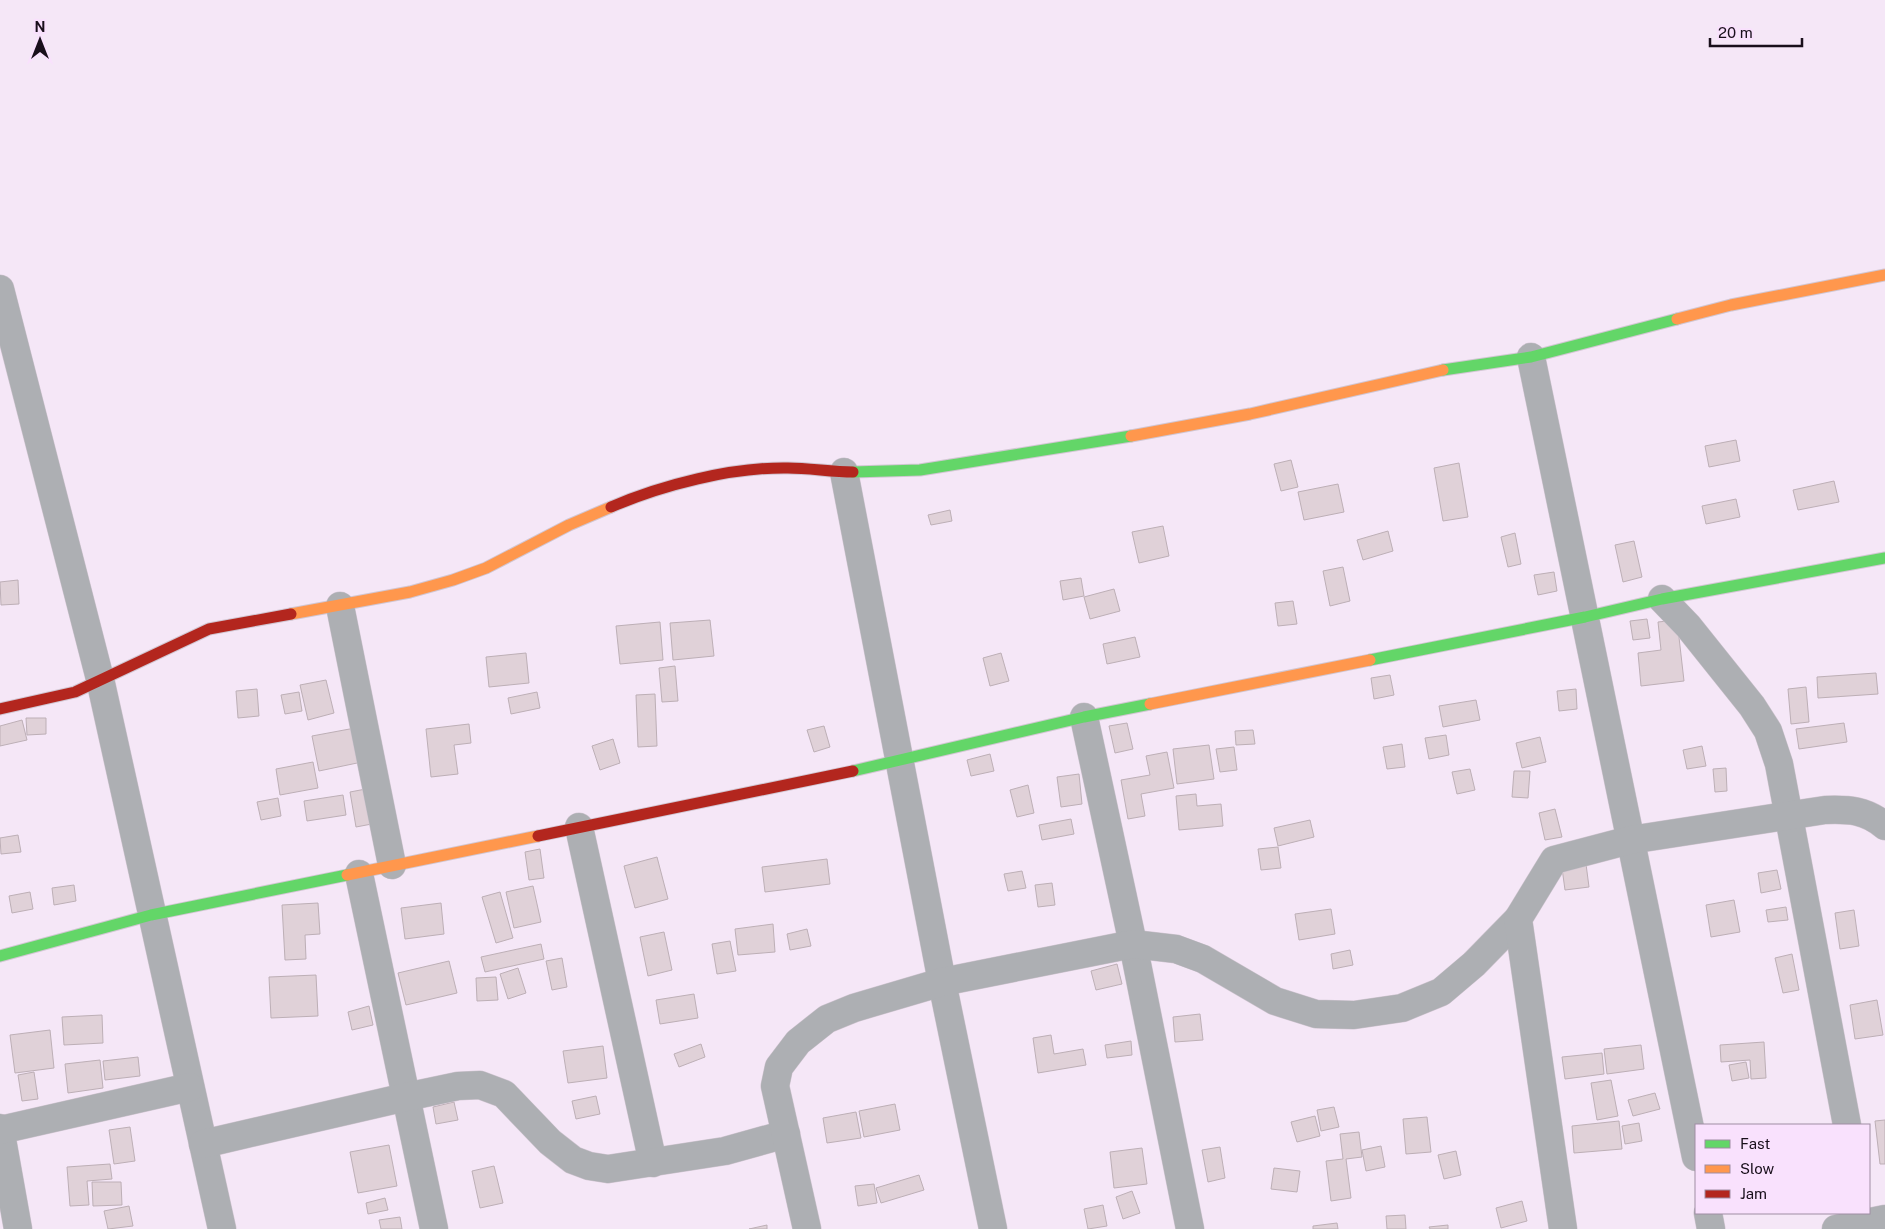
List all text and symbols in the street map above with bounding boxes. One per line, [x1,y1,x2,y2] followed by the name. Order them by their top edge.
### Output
[15,15,65,65] north arrow
[1710,15,1802,47] scale bar
[35,19,45,35] text: N
[1718,24,1753,41] text: 20 m
[1695,1124,1870,1214] legend
[1740,1135,1770,1152] text: Fast
[1740,1160,1775,1177] text: Slow
[1740,1185,1767,1202] text: Jam

